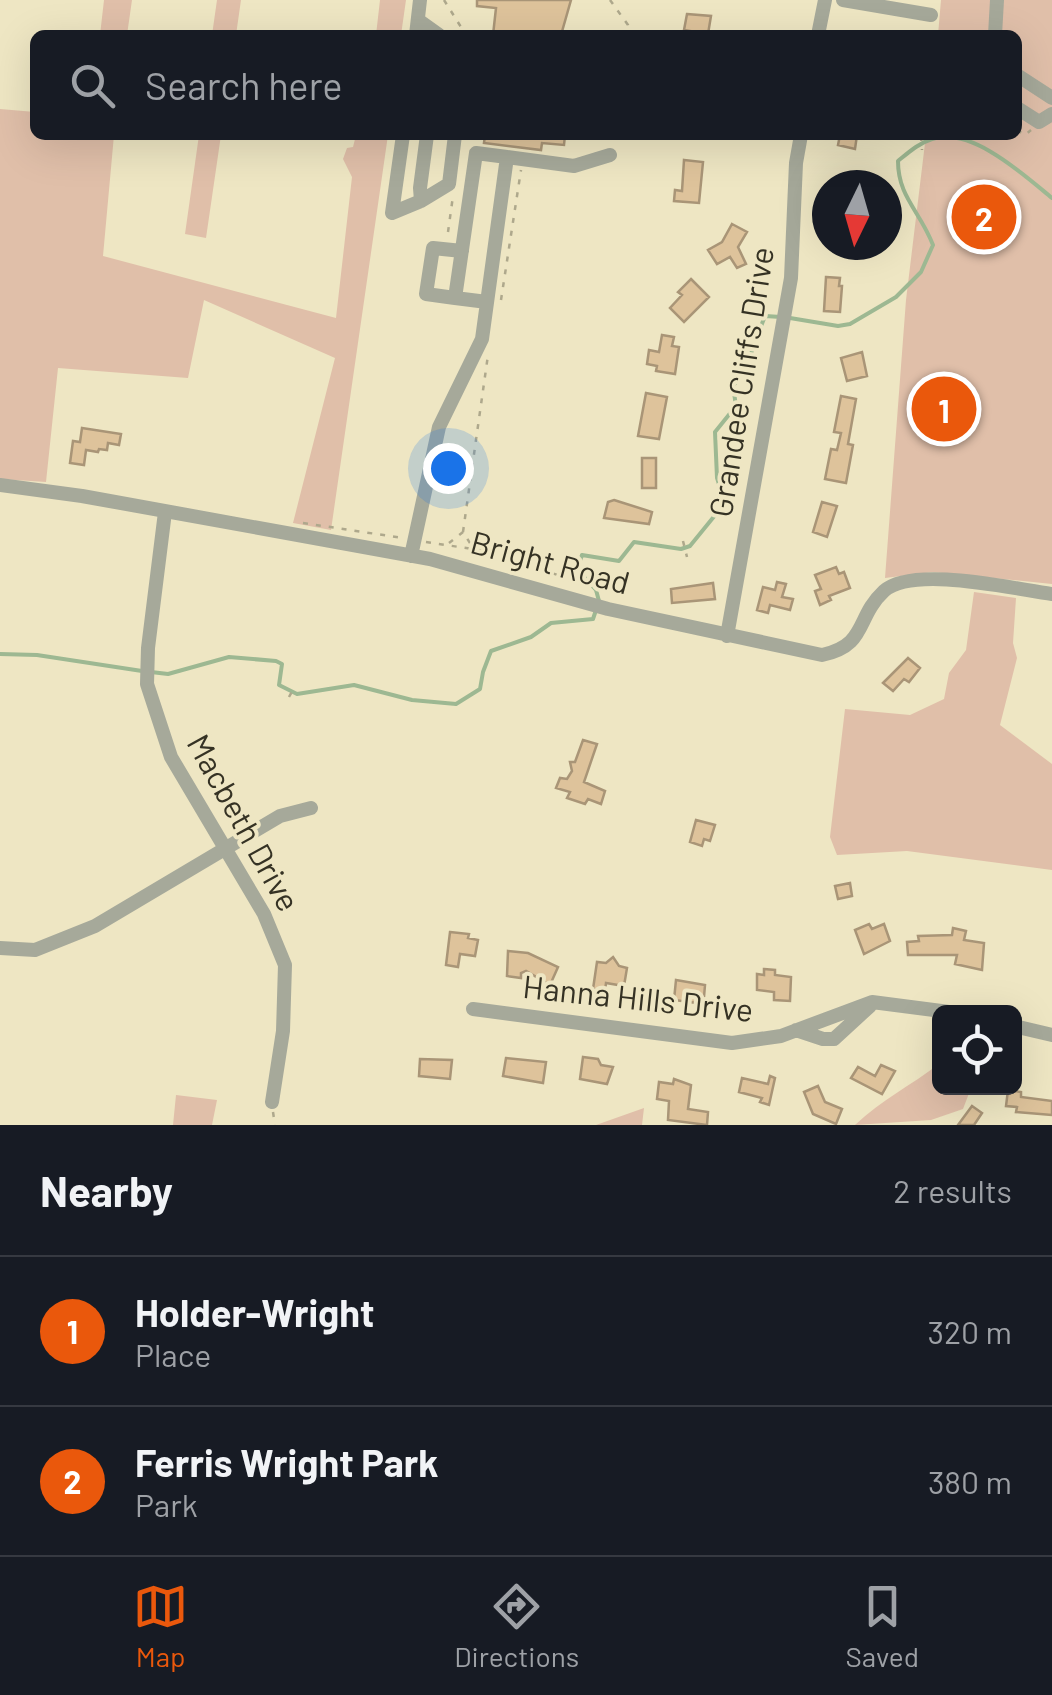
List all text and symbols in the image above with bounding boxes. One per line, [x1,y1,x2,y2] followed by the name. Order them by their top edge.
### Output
[30,30,1022,140] search box
[65,58,120,113] icon: search
[145,62,343,108] text: Search here
[812,170,902,260] north arrow
[952,180,1016,254] pin: 2
[700,244,780,519] street label: Grandee Cliffs Drive
[912,372,976,446] pin: 1
[423,443,474,494] your location
[467,522,634,601] street label: Bright Road
[180,727,309,917] street label: Macbeth Drive
[521,966,755,1028] street label: Hanna Hills Drive
[932,1005,1022,1095] map controls
[932,1005,1022,1095] button: locate
[40,1165,173,1215] text: Nearby
[893,1171,1012,1209] text: 2 results
[135,1289,374,1335] text: Holder-Wright
[67,1312,78,1350] text: 1
[927,1312,1012,1350] text: 320 m
[135,1335,211,1373] text: Place
[135,1439,439,1485] text: Ferris Wright Park
[64,1462,81,1500] text: 2
[928,1462,1012,1500] text: 380 m
[135,1485,198,1523] text: Park
[133,1579,188,1673] tab: Map
[454,1579,579,1673] tab: Directions
[845,1579,919,1673] tab: Saved

